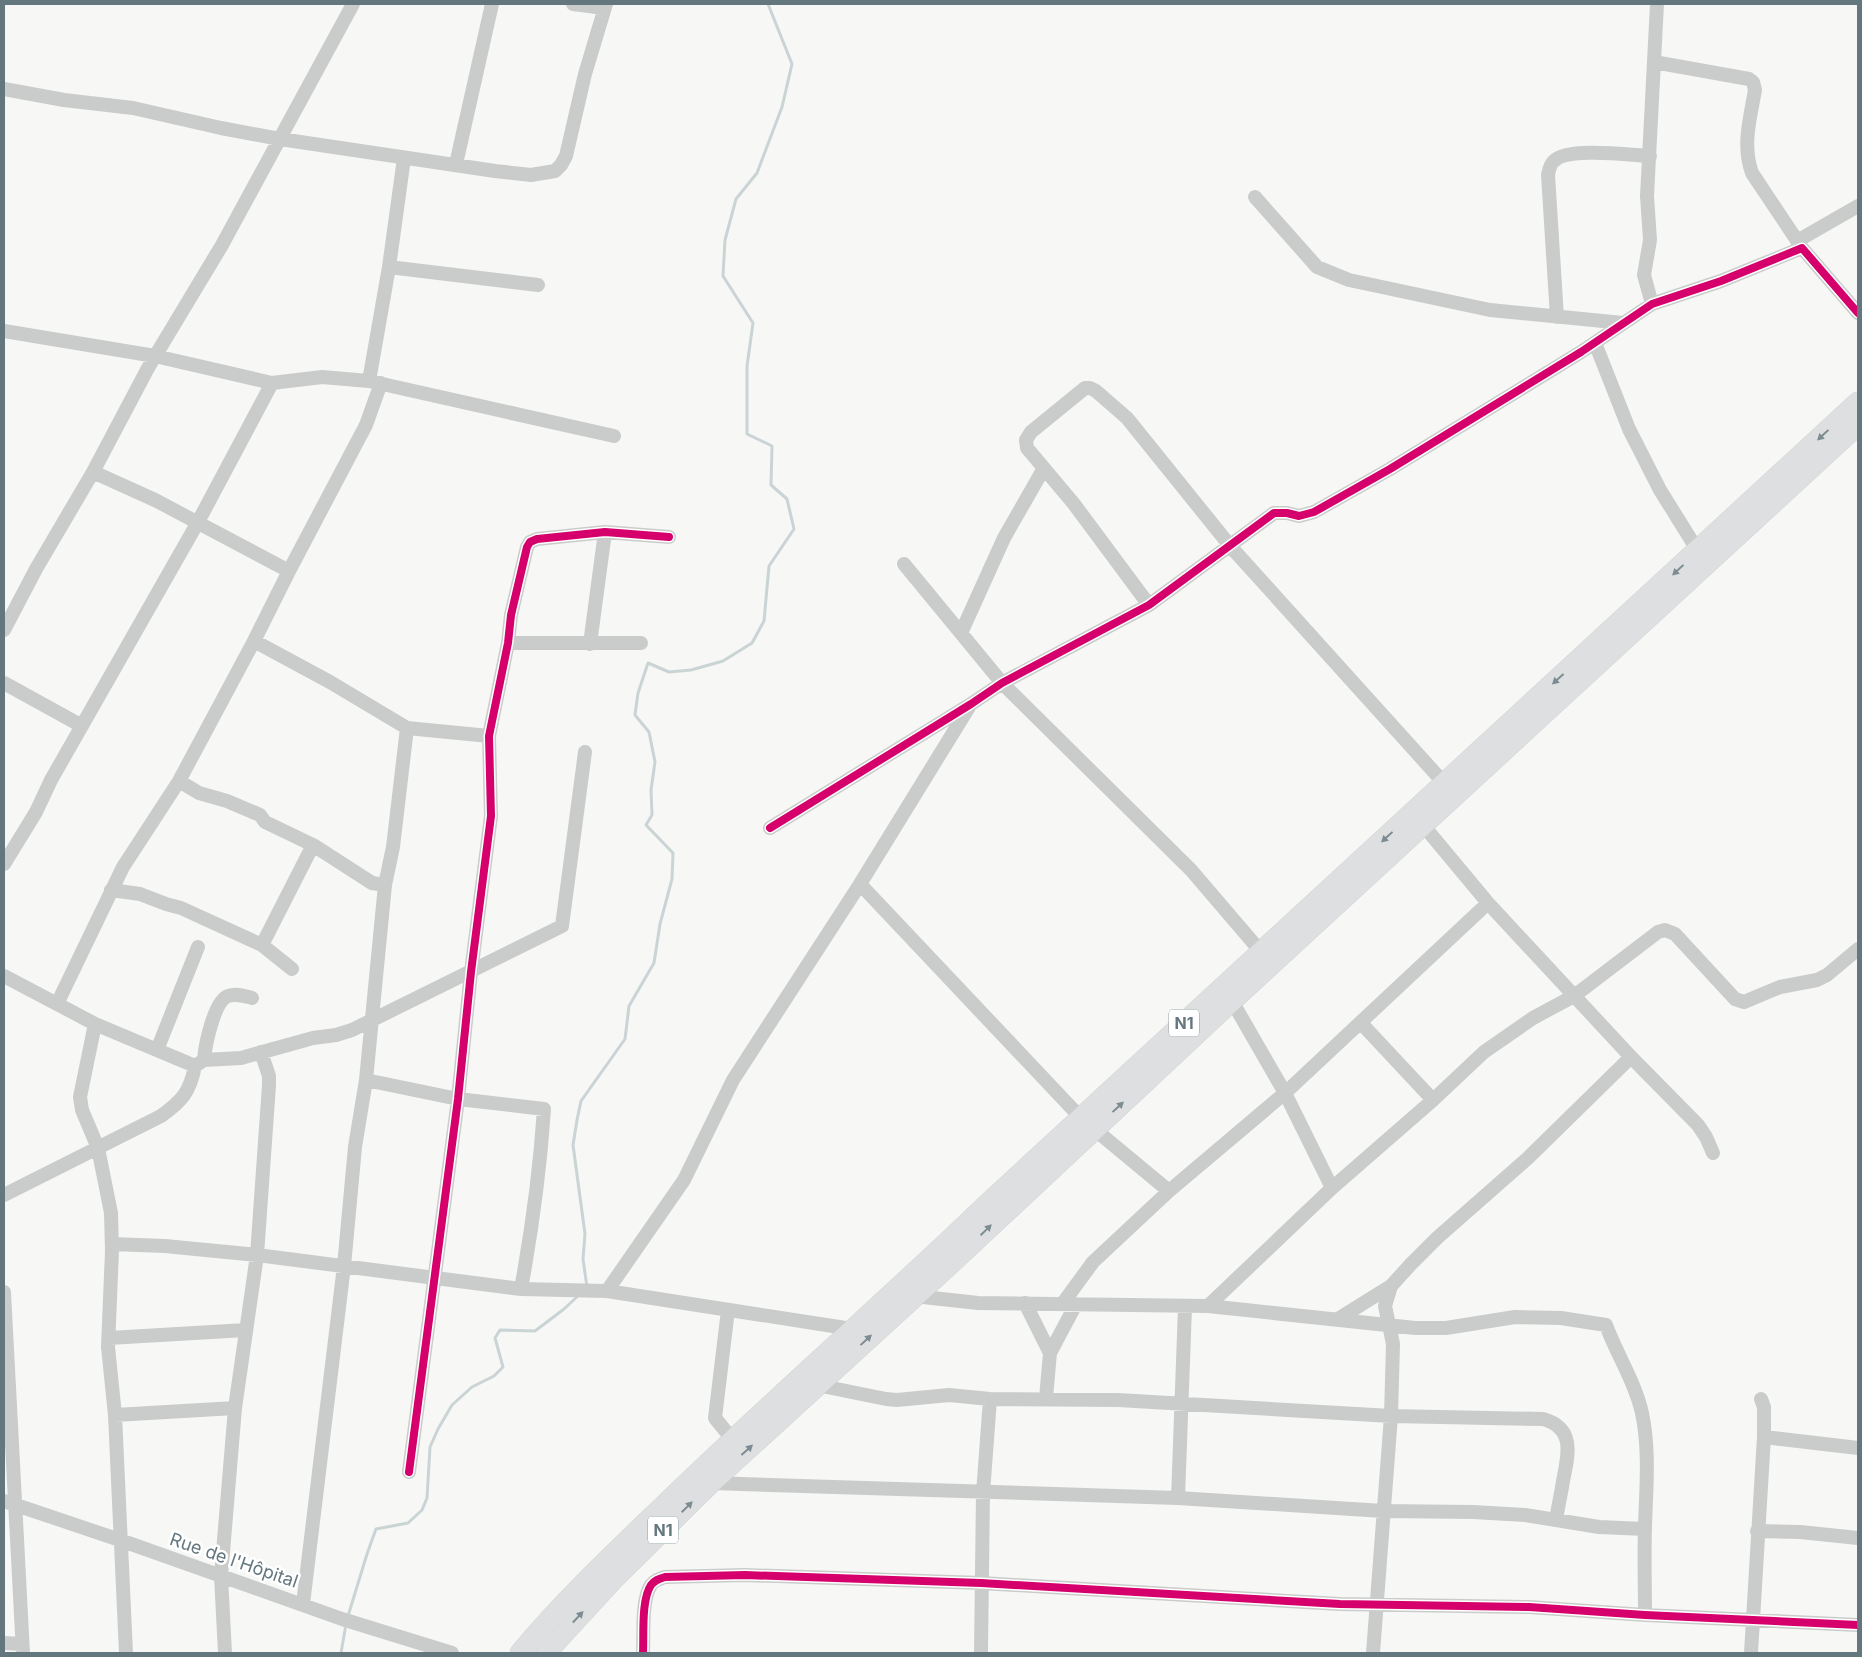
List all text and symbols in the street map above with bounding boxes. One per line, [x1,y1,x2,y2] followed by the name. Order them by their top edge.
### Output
[1817,429,1829,441] one-way arrow
[1672,564,1684,576] one-way arrow
[1551,674,1564,685] one-way arrow
[1381,831,1393,843] one-way arrow
[1169,1010,1199,1036] road number: N1
[1112,1101,1124,1113] one-way arrow
[980,1224,992,1236] one-way arrow
[860,1334,872,1346] one-way arrow
[740,1444,752,1456] one-way arrow
[681,1501,693,1513] one-way arrow
[648,1516,678,1544] road number: N1
[167,1528,301,1592] street label: Rue de l'Hôpital
[572,1611,584,1623] one-way arrow

